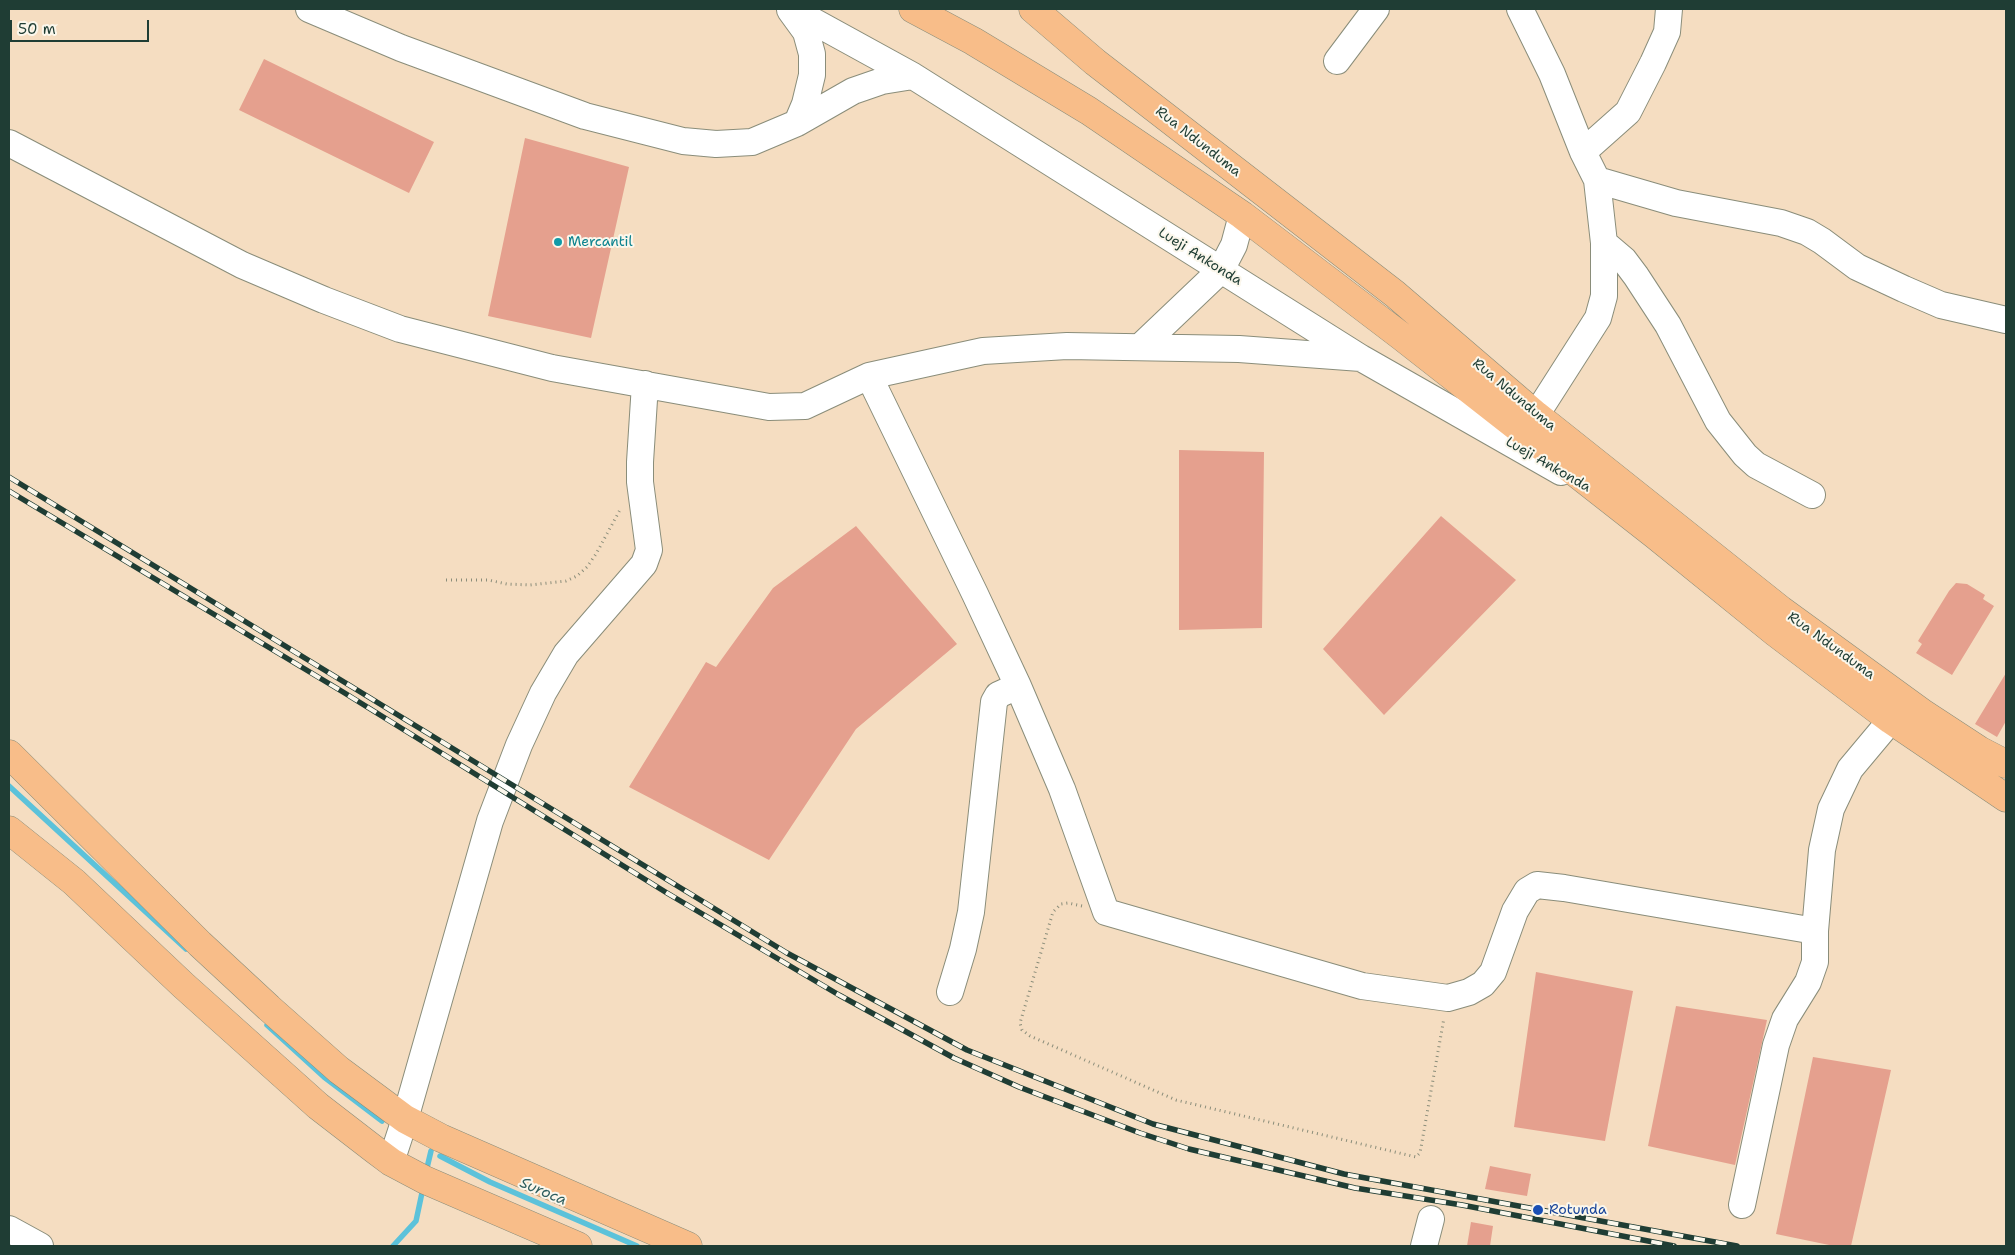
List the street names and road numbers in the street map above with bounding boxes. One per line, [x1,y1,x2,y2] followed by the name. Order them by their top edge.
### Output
[1152,103,1244,181] street label: Rua Ndunduma
[1155,224,1245,290] street label: Lueji Ankonda
[1469,355,1559,435] street label: Rua Ndunduma
[1502,434,1594,496] street label: Lueji Ankonda
[1784,609,1878,683] street label: Rua Ndunduma

